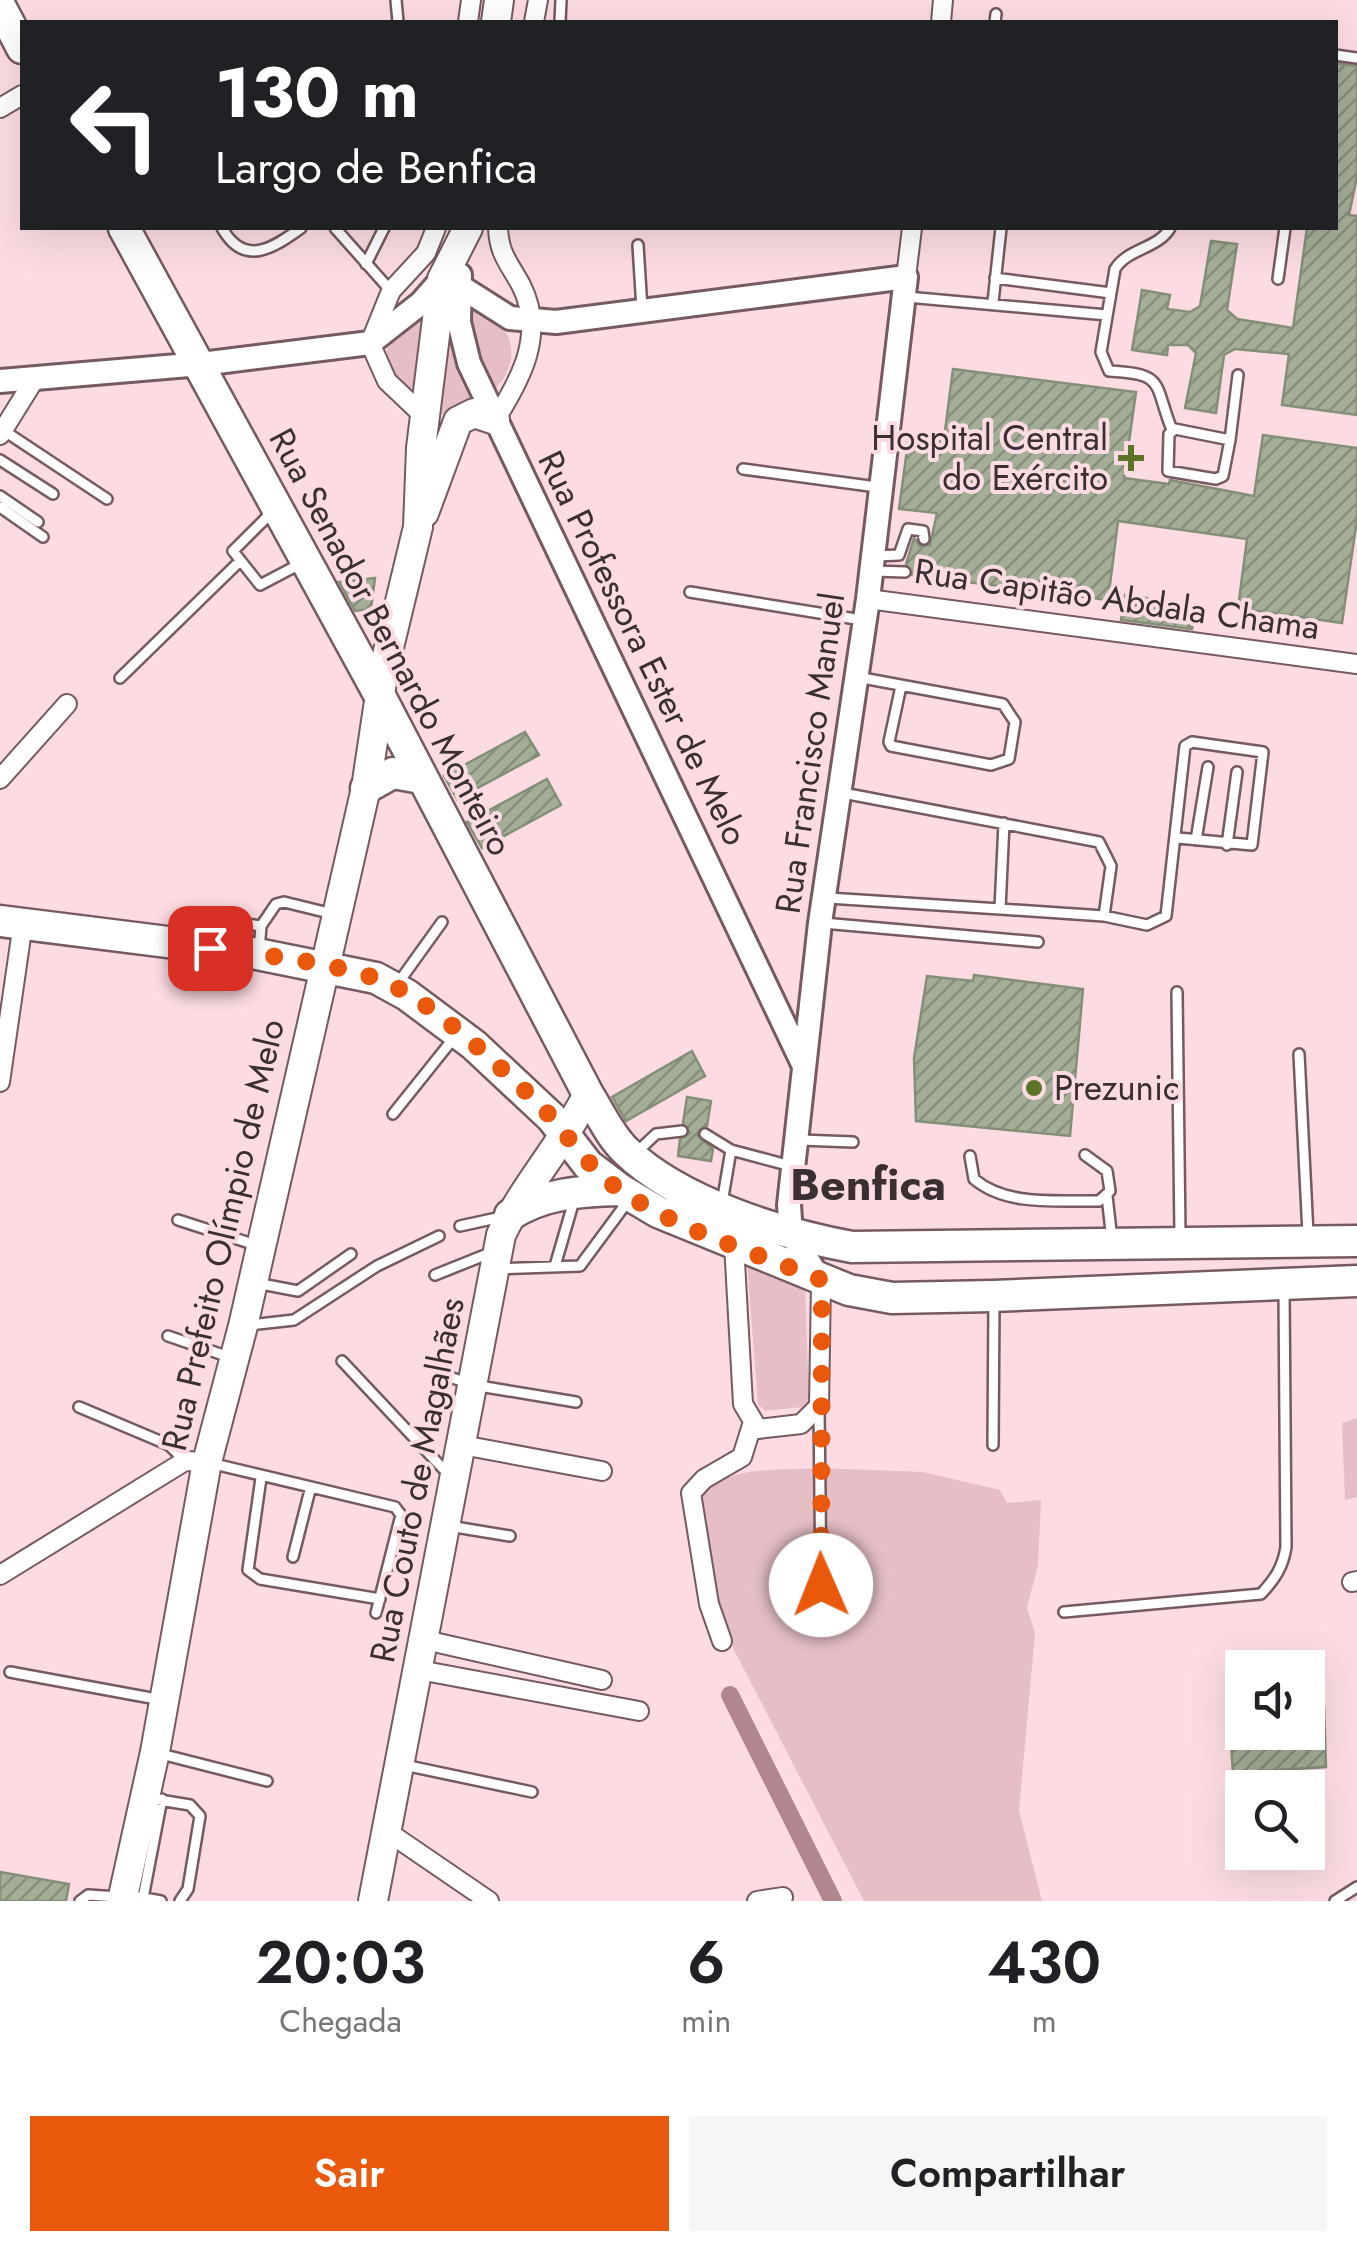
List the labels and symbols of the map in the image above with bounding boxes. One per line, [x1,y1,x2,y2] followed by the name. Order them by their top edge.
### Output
[871,413,1108,503] place label: Hospital Central do Exército
[257,419,525,865] street label: Rua Senador Bernardo Monteiro
[526,442,760,854] street label: Rua Professora Ester de Melo
[1118,445,1144,471] marker: Hospital Central do Exército
[911,546,1323,652] street label: Rua Capitão Abdala Chama
[763,589,857,917] street label: Rua Francisco Manuel
[168,906,253,991] pin
[149,1014,297,1456] street label: Rua Prefeito Olímpio de Melo
[1054,1063,1180,1113] place label: Prezunic
[1023,1077,1045,1099] marker: Prezunic
[790,1152,946,1217] district label: Benfica
[357,1293,477,1667] street label: Rua Couto de Magalhães
[769,1533,873,1637] position arrow

